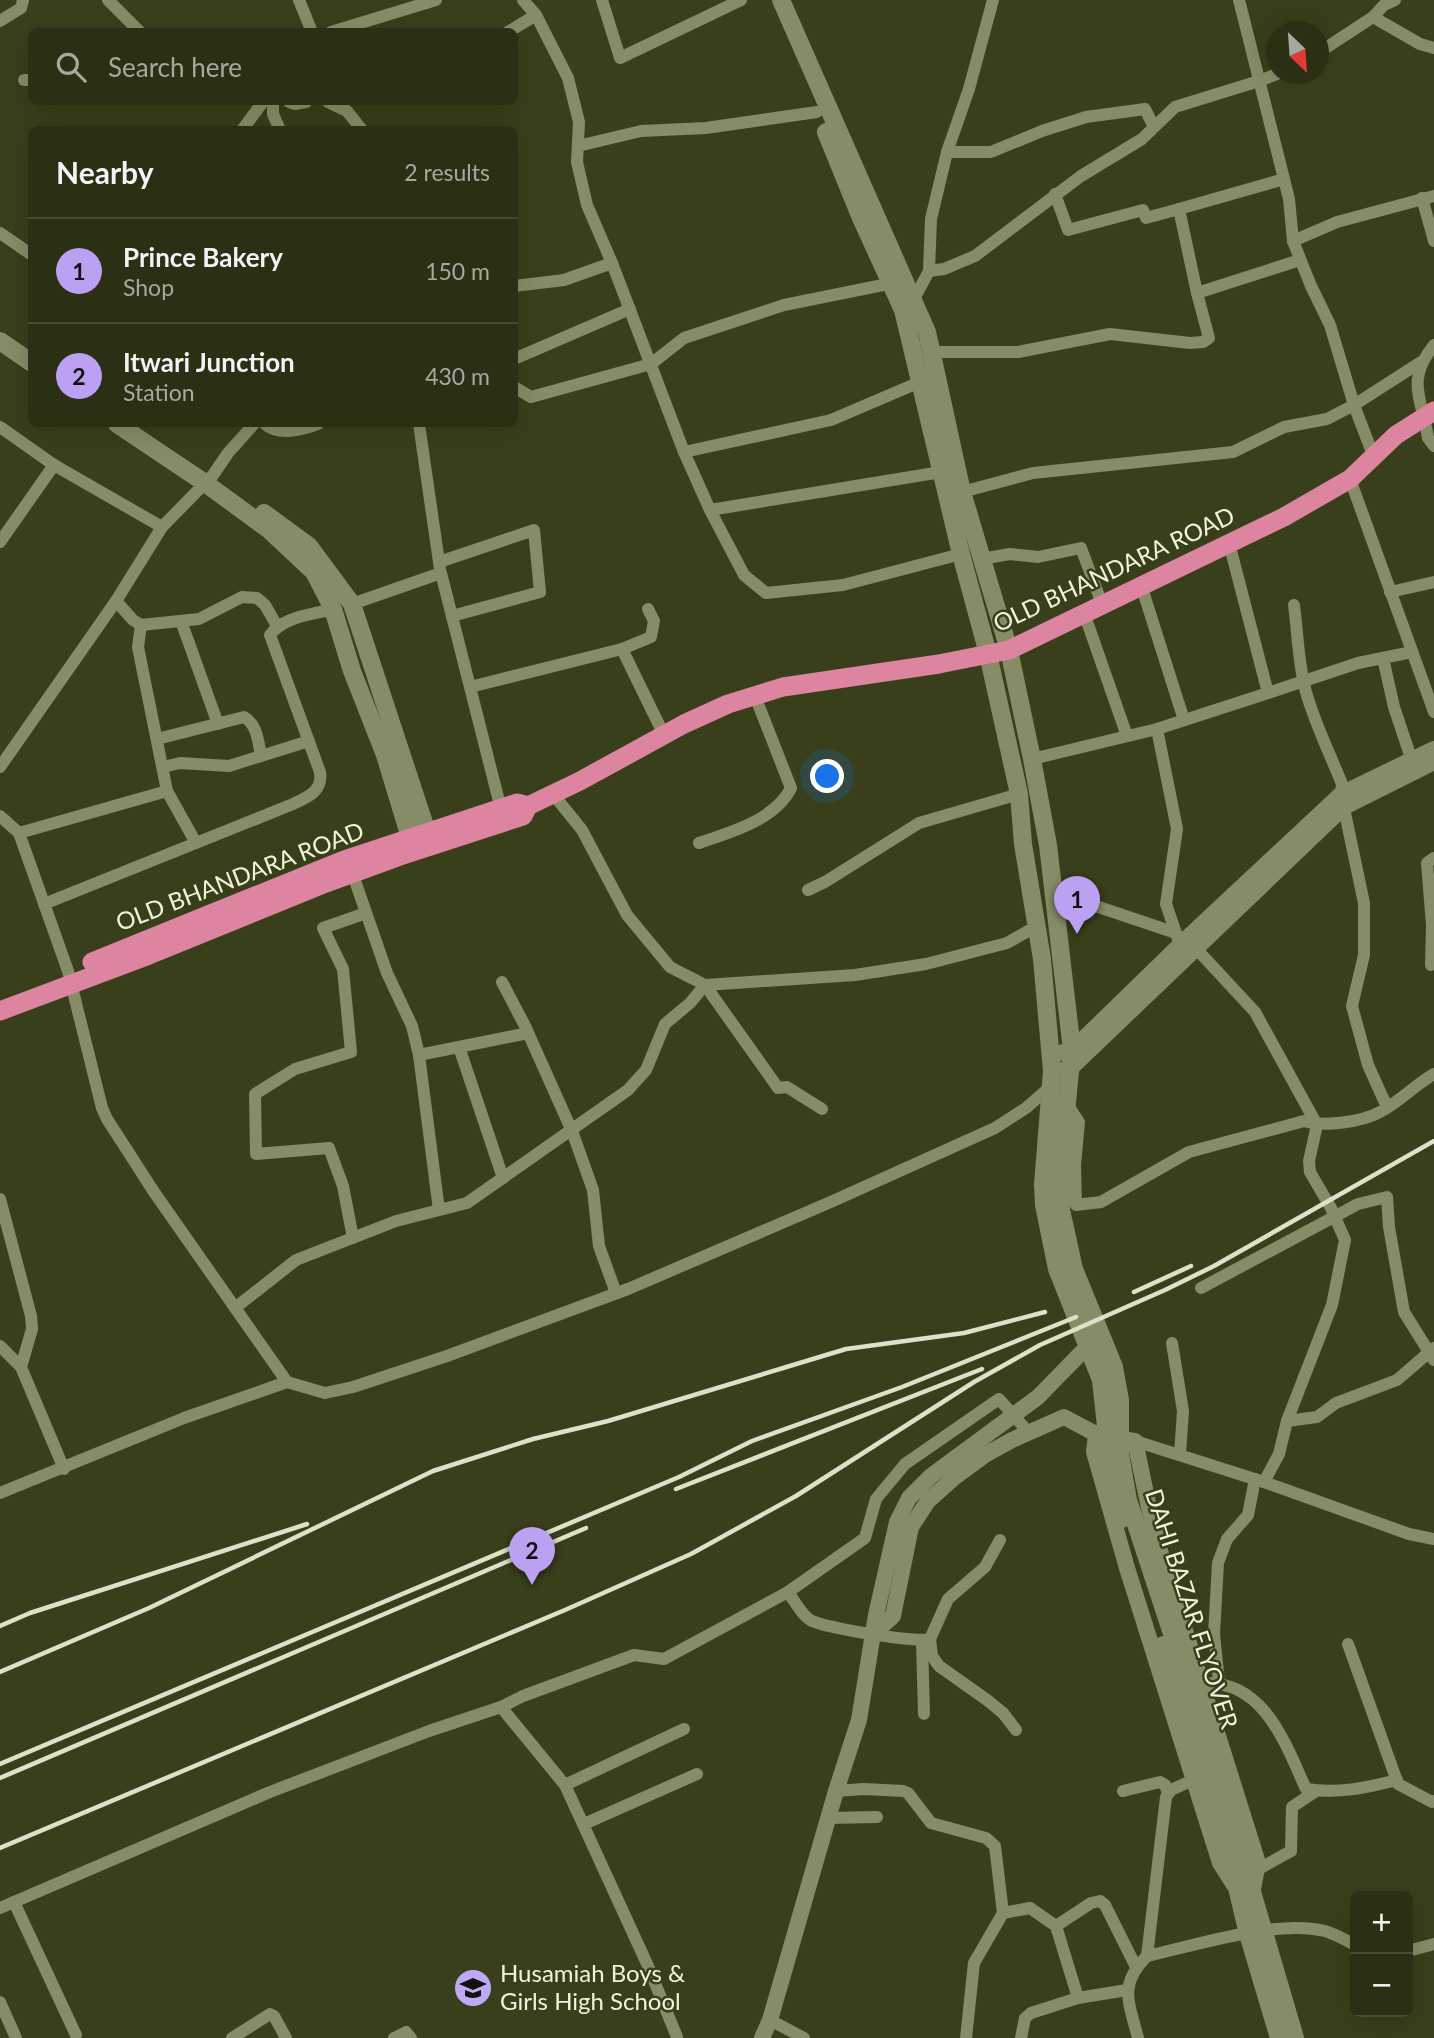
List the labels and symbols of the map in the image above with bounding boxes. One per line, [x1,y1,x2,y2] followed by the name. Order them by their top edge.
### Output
[1266,21,1329,84] north arrow
[988,500,1239,637] street label: OLD BHANDARA ROAD
[810,759,844,793] your location
[111,815,367,936] street label: OLD BHANDARA ROAD
[1054,876,1100,934] pin: 1
[1140,1485,1245,1732] street label: DAHI BAZAR FLYOVER
[509,1527,555,1585] pin: 2
[500,1958,685,2015] place label: Husamiah Boys & Girls High School
[452,1967,494,2009] school or university icon: Husamiah Boys & Girls High School

